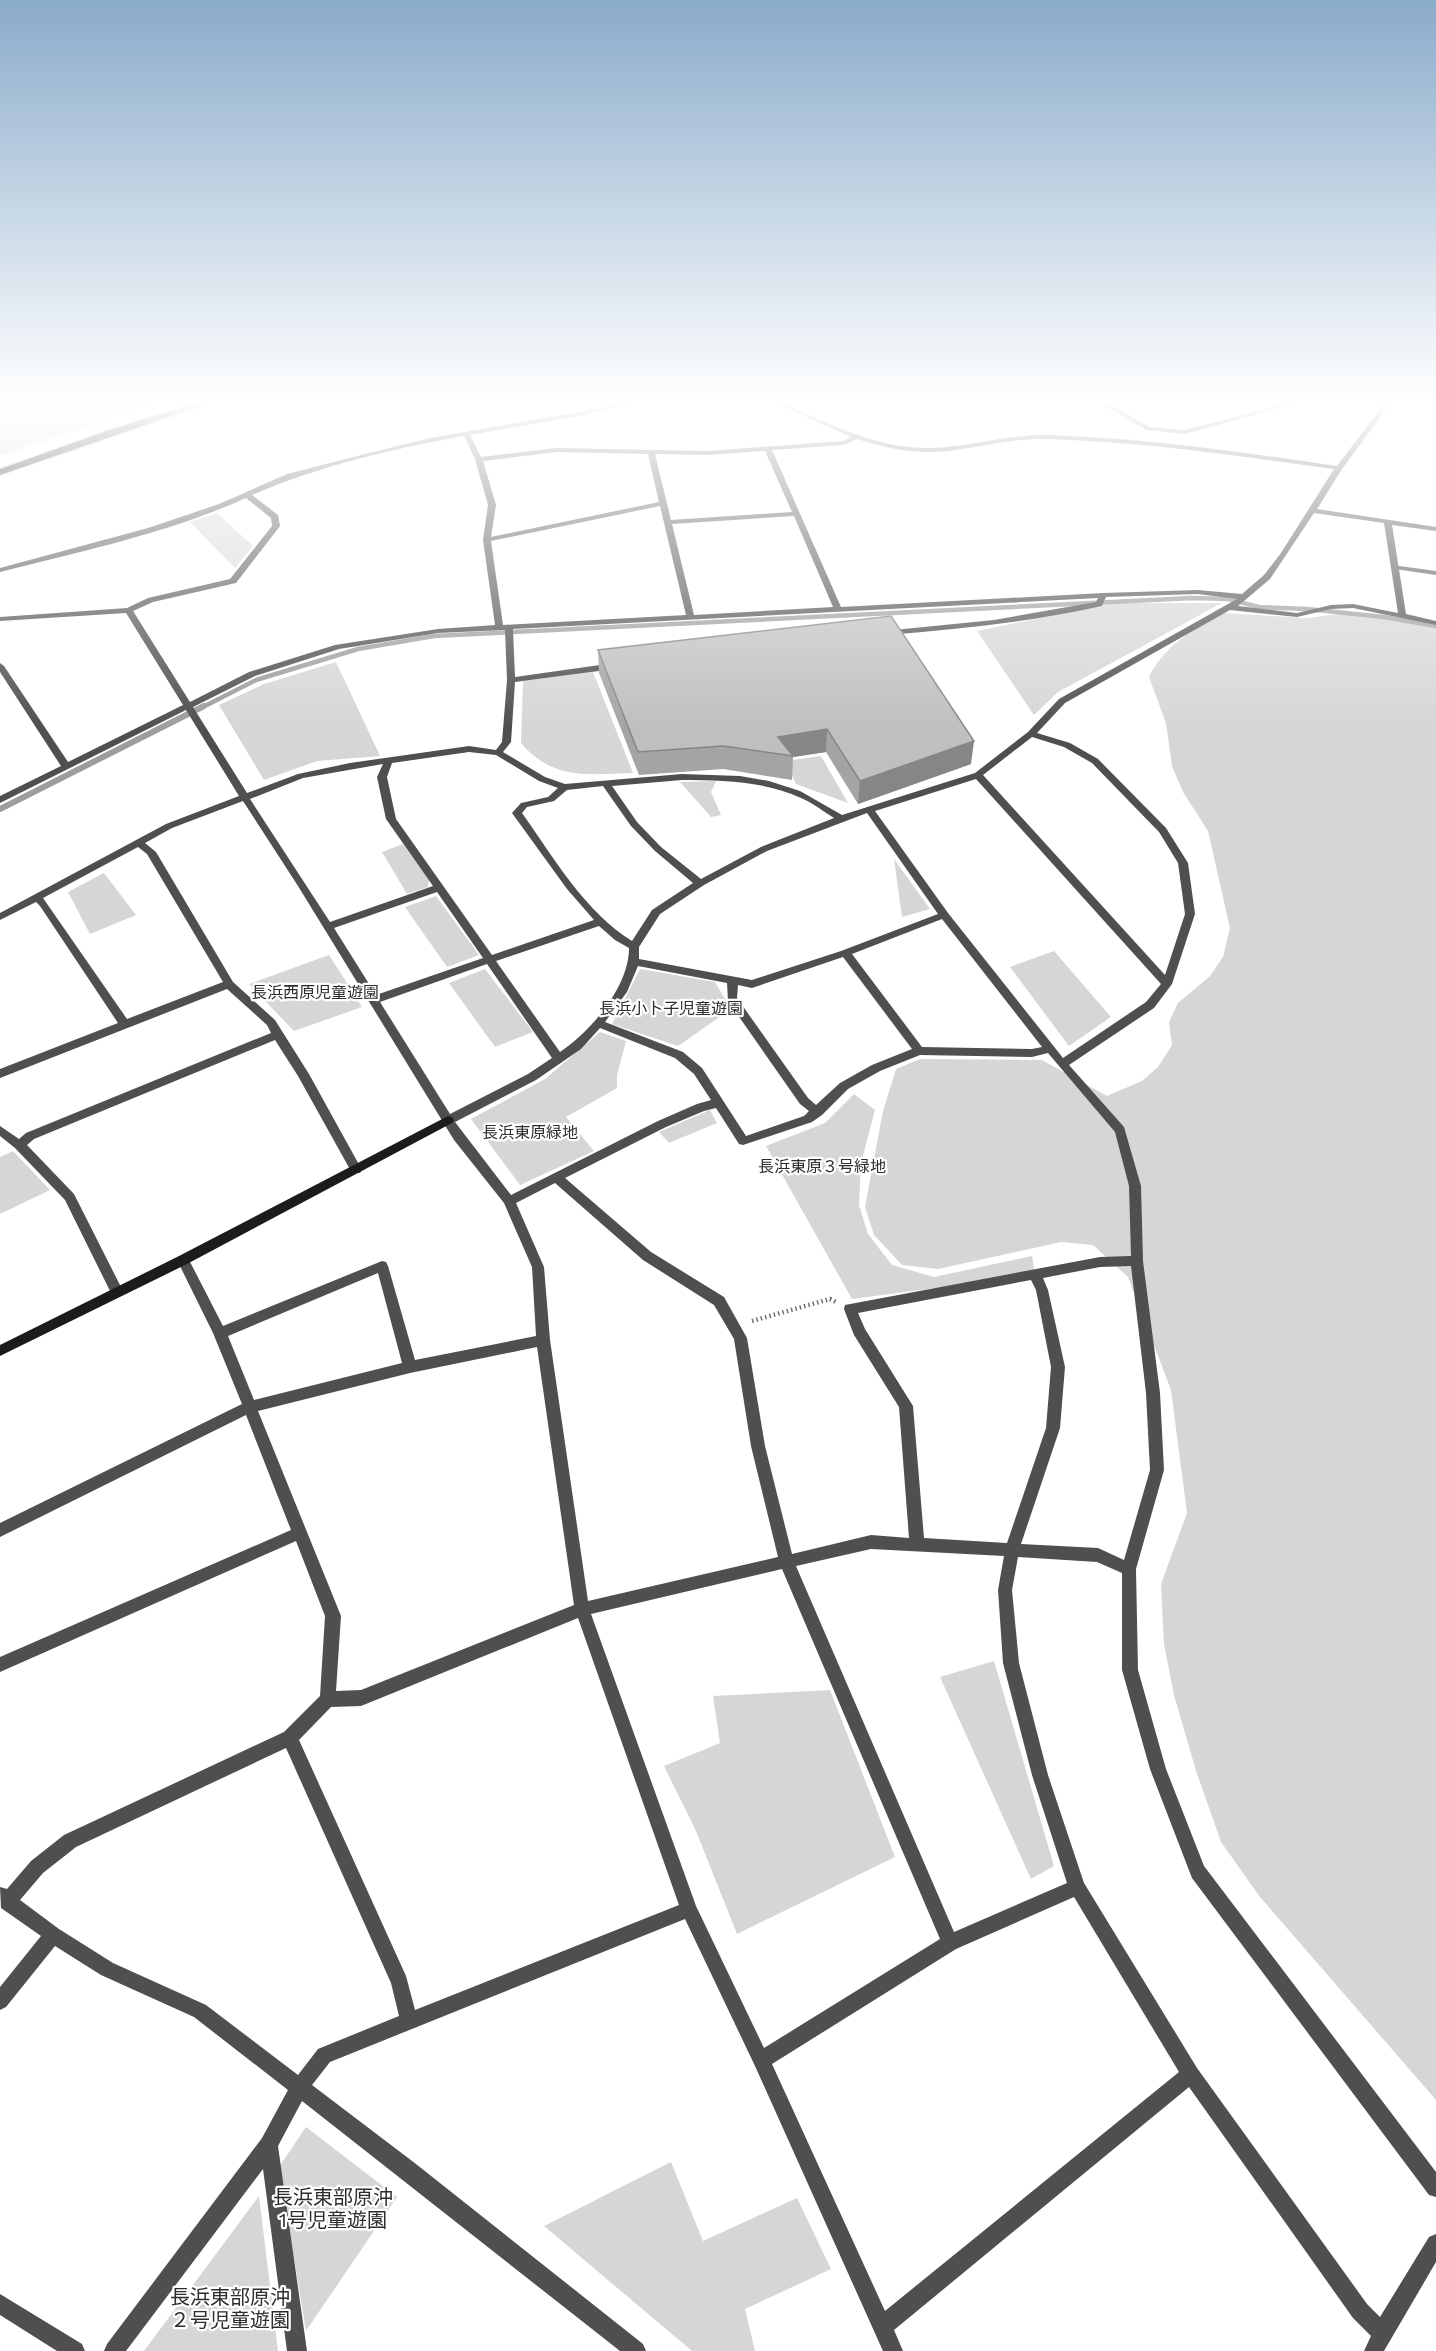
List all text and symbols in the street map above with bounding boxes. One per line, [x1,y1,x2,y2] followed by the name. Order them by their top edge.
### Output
[251,983,379,1002] park label: 長浜西原児童遊園
[599,999,743,1018] park label: 長浜小卜子児童遊園
[482,1123,578,1142] park label: 長浜東原緑地
[758,1157,886,1176] park label: 長浜東原３号緑地
[273,2185,393,2232] park label: 長浜東部原沖 1号児童遊園
[170,2285,290,2332] park label: 長浜東部原沖 ２号児童遊園

